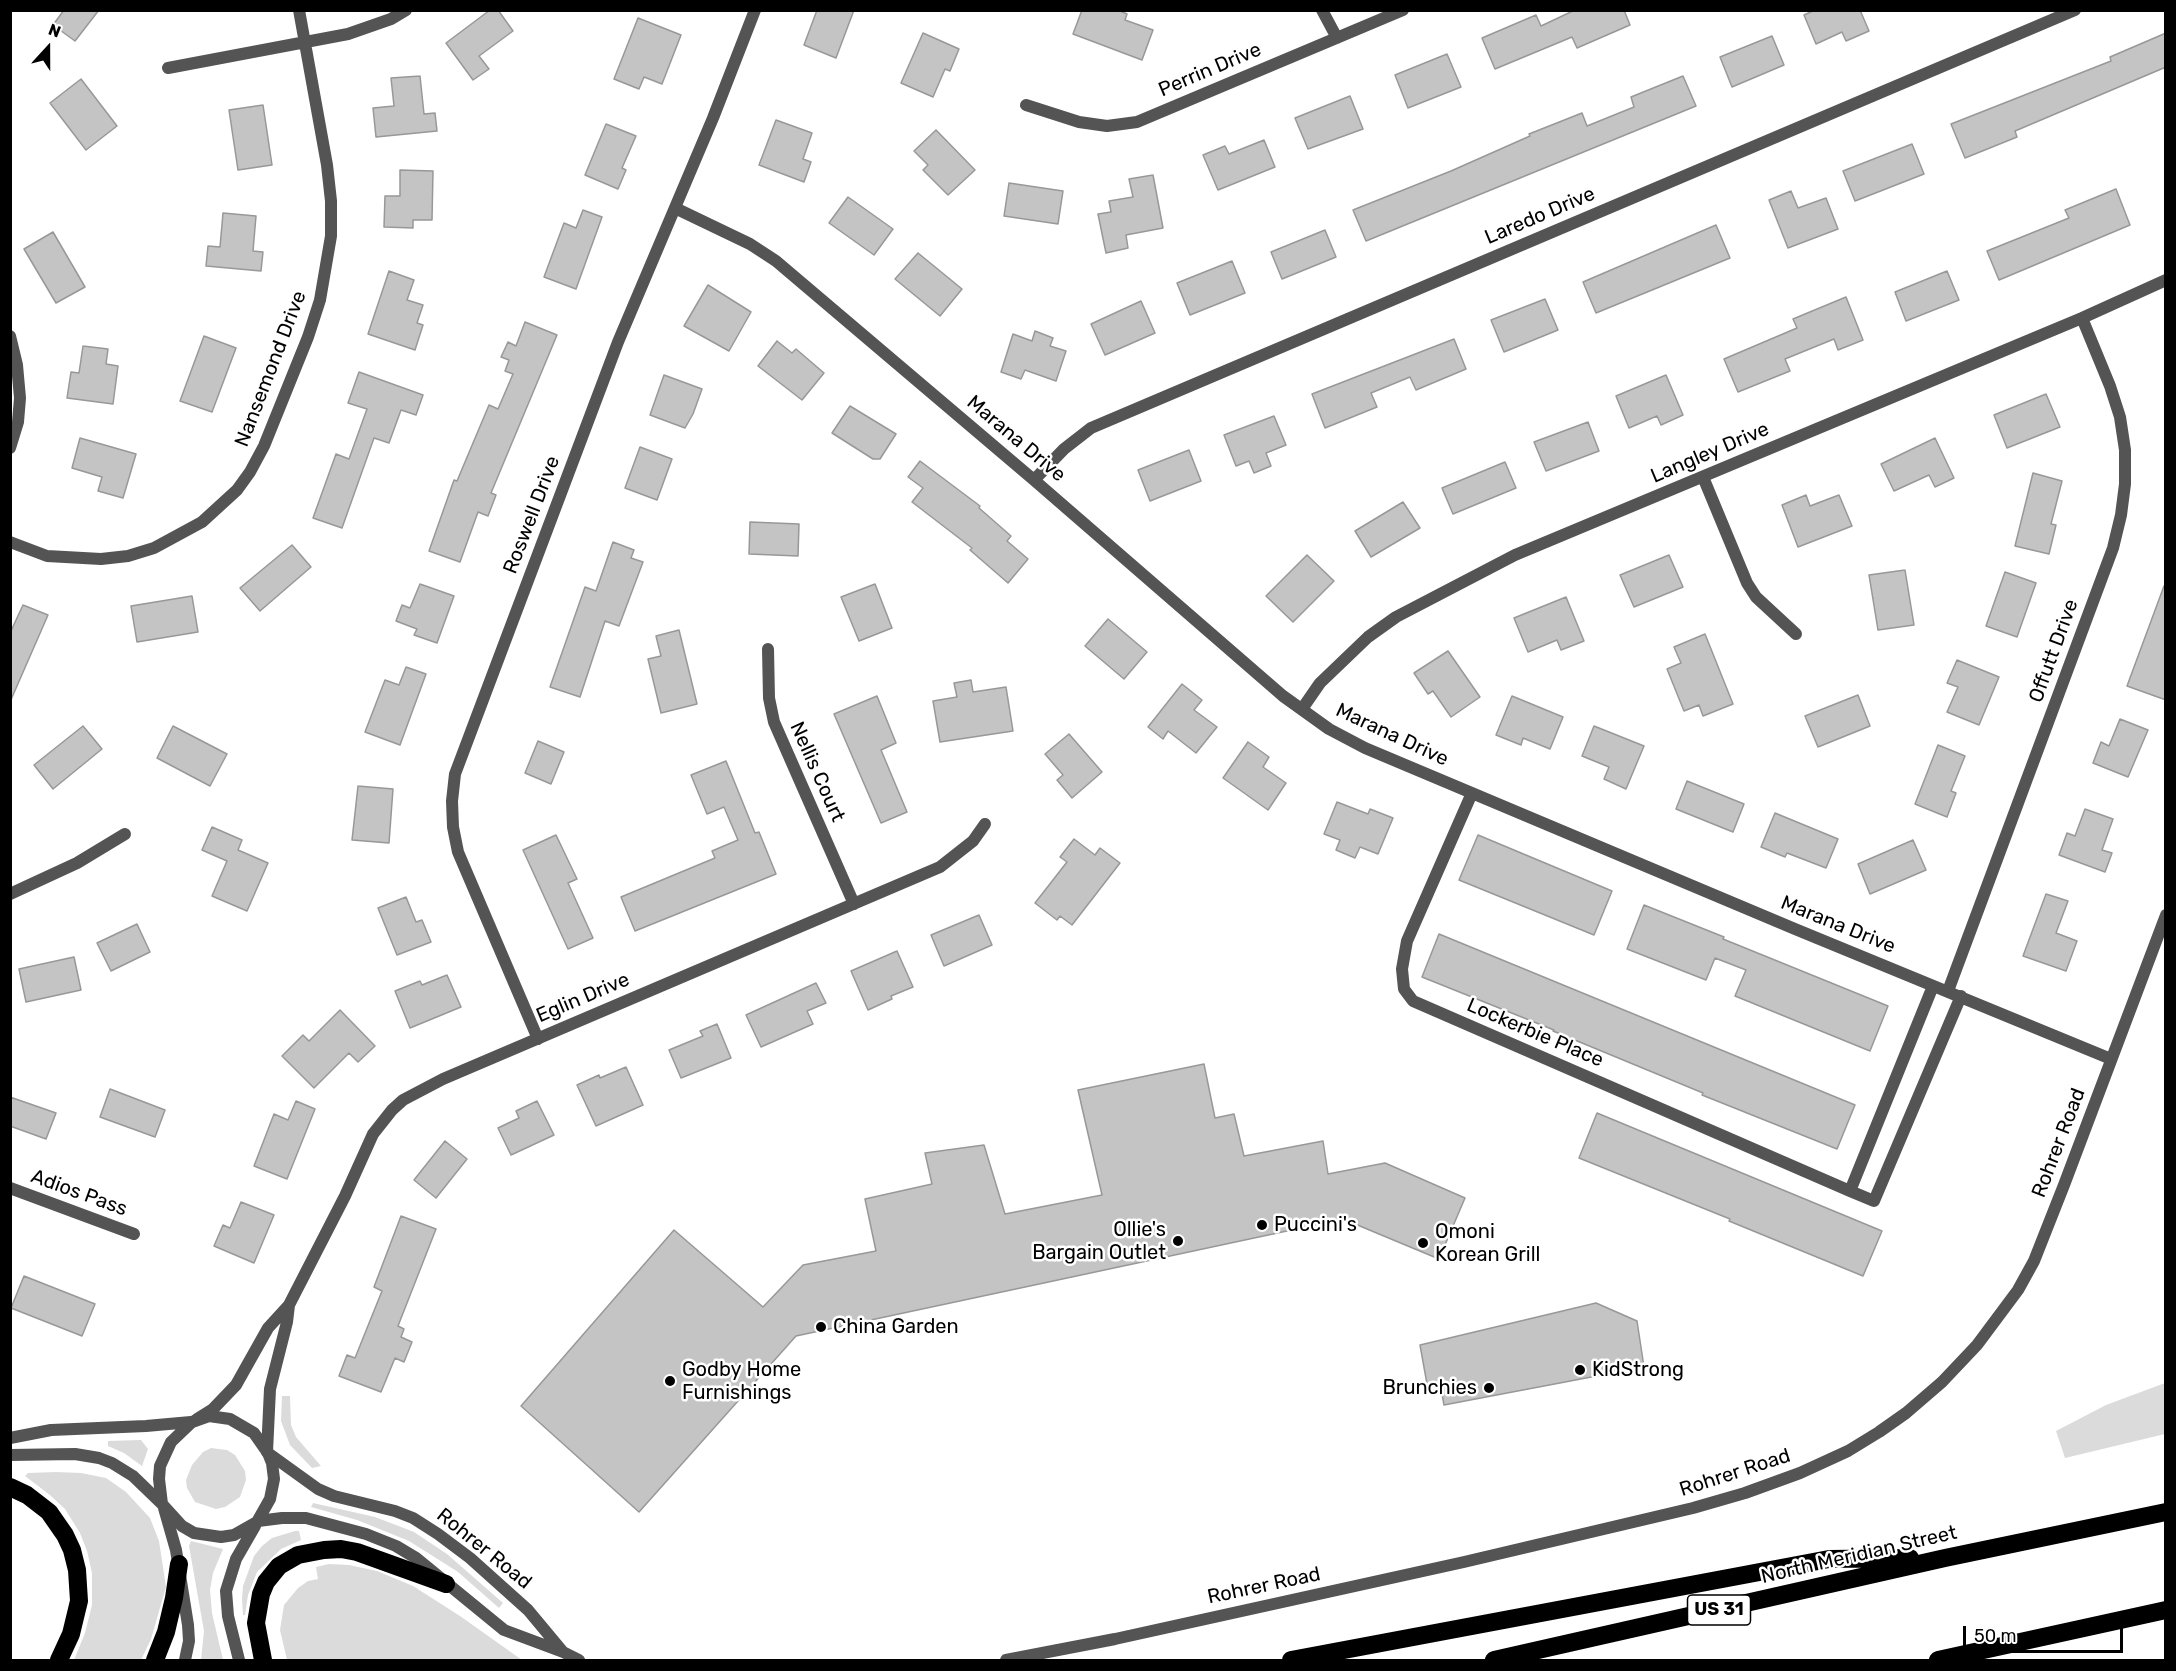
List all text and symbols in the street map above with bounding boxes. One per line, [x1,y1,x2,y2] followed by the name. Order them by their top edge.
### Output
[18,18,78,78] north arrow
[46,20,63,42] text: N
[1155,38,1265,102] street label: Perrin Drive
[1481,182,1599,250] street label: Laredo Drive
[230,288,312,450] street label: Nansemond Drive
[962,391,1070,487] street label: Marana Drive
[1647,417,1773,489] street label: Langley Drive
[499,453,565,577] street label: Roswell Drive
[2024,596,2084,706] street label: Offutt Drive
[1332,698,1452,772] street label: Marana Drive
[784,718,850,826] street label: Nellis Court
[1777,891,1899,959] street label: Marana Drive
[533,968,633,1028] street label: Eglin Drive
[1463,993,1607,1073] street label: Lockerbie Place
[2027,1085,2091,1201] street label: Rohrer Road
[28,1165,130,1221] street label: Adios Pass
[1274,1213,1357,1237] place label: Puccini's
[1032,1218,1166,1265] place label: Ollie's Bargain Outlet
[1255,1218,1269,1232] marker: Puccini's
[1435,1220,1540,1267] place label: Omoni Korean Grill
[1171,1234,1185,1248] marker: Ollie's Bargain Outlet
[1416,1236,1430,1250] marker: Omoni Korean Grill
[833,1315,959,1339] place label: China Garden
[814,1320,828,1334] marker: China Garden
[682,1358,801,1405] place label: Godby Home Furnishings
[1592,1358,1684,1382] place label: KidStrong
[1573,1363,1587,1377] marker: KidStrong
[663,1374,677,1388] marker: Godby Home Furnishings
[1382,1376,1477,1400] place label: Brunchies
[1482,1381,1496,1395] marker: Brunchies
[1677,1444,1793,1502] street label: Rohrer Road
[432,1503,536,1595] street label: Rohrer Road
[1759,1521,1959,1589] street label: North Meridian Street
[1205,1562,1323,1610] street label: Rohrer Road
[1688,1595,1750,1625] road number: US 31
[1966,1614,2126,1652] scale bar
[1974,1625,2017,1647] text: 50 m

